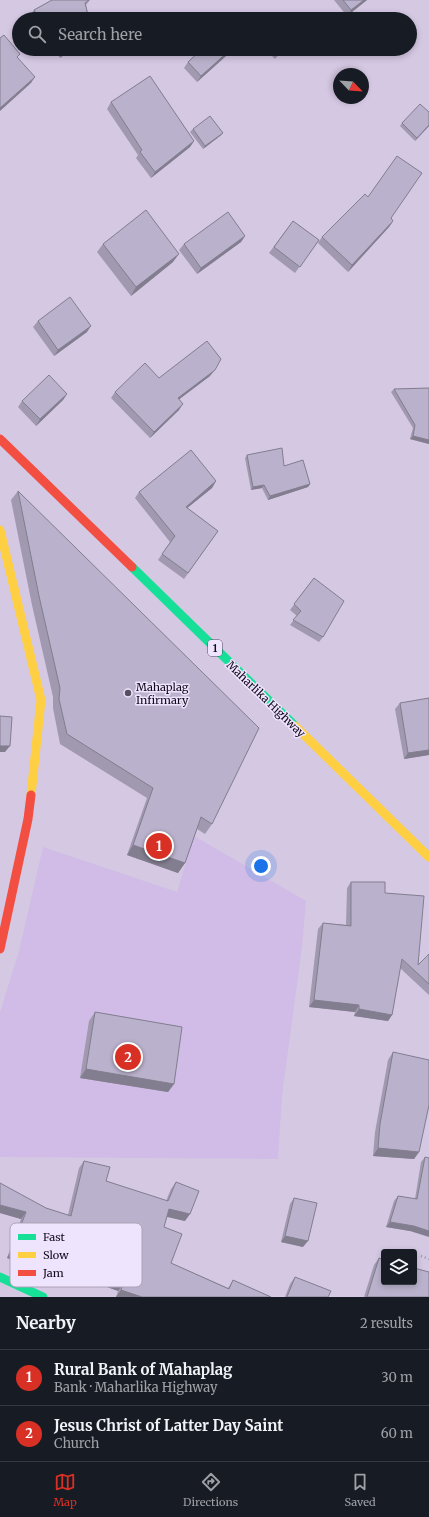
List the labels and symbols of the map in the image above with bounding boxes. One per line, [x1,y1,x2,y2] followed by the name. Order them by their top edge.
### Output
[333,68,369,104] north arrow
[208,640,222,656] road number: 1
[224,658,309,741] street label: Maharlika Highway
[136,680,189,707] place label: Mahaplag Infirmary
[123,688,133,698] marker: Mahaplag Infirmary
[146,831,172,861] pin: 1
[251,856,271,876] your location
[115,1042,141,1072] pin: 2
[10,1223,142,1287] legend
[43,1230,66,1244] text: Fast
[43,1248,69,1262] text: Slow
[42,1266,64,1280] text: Jam

